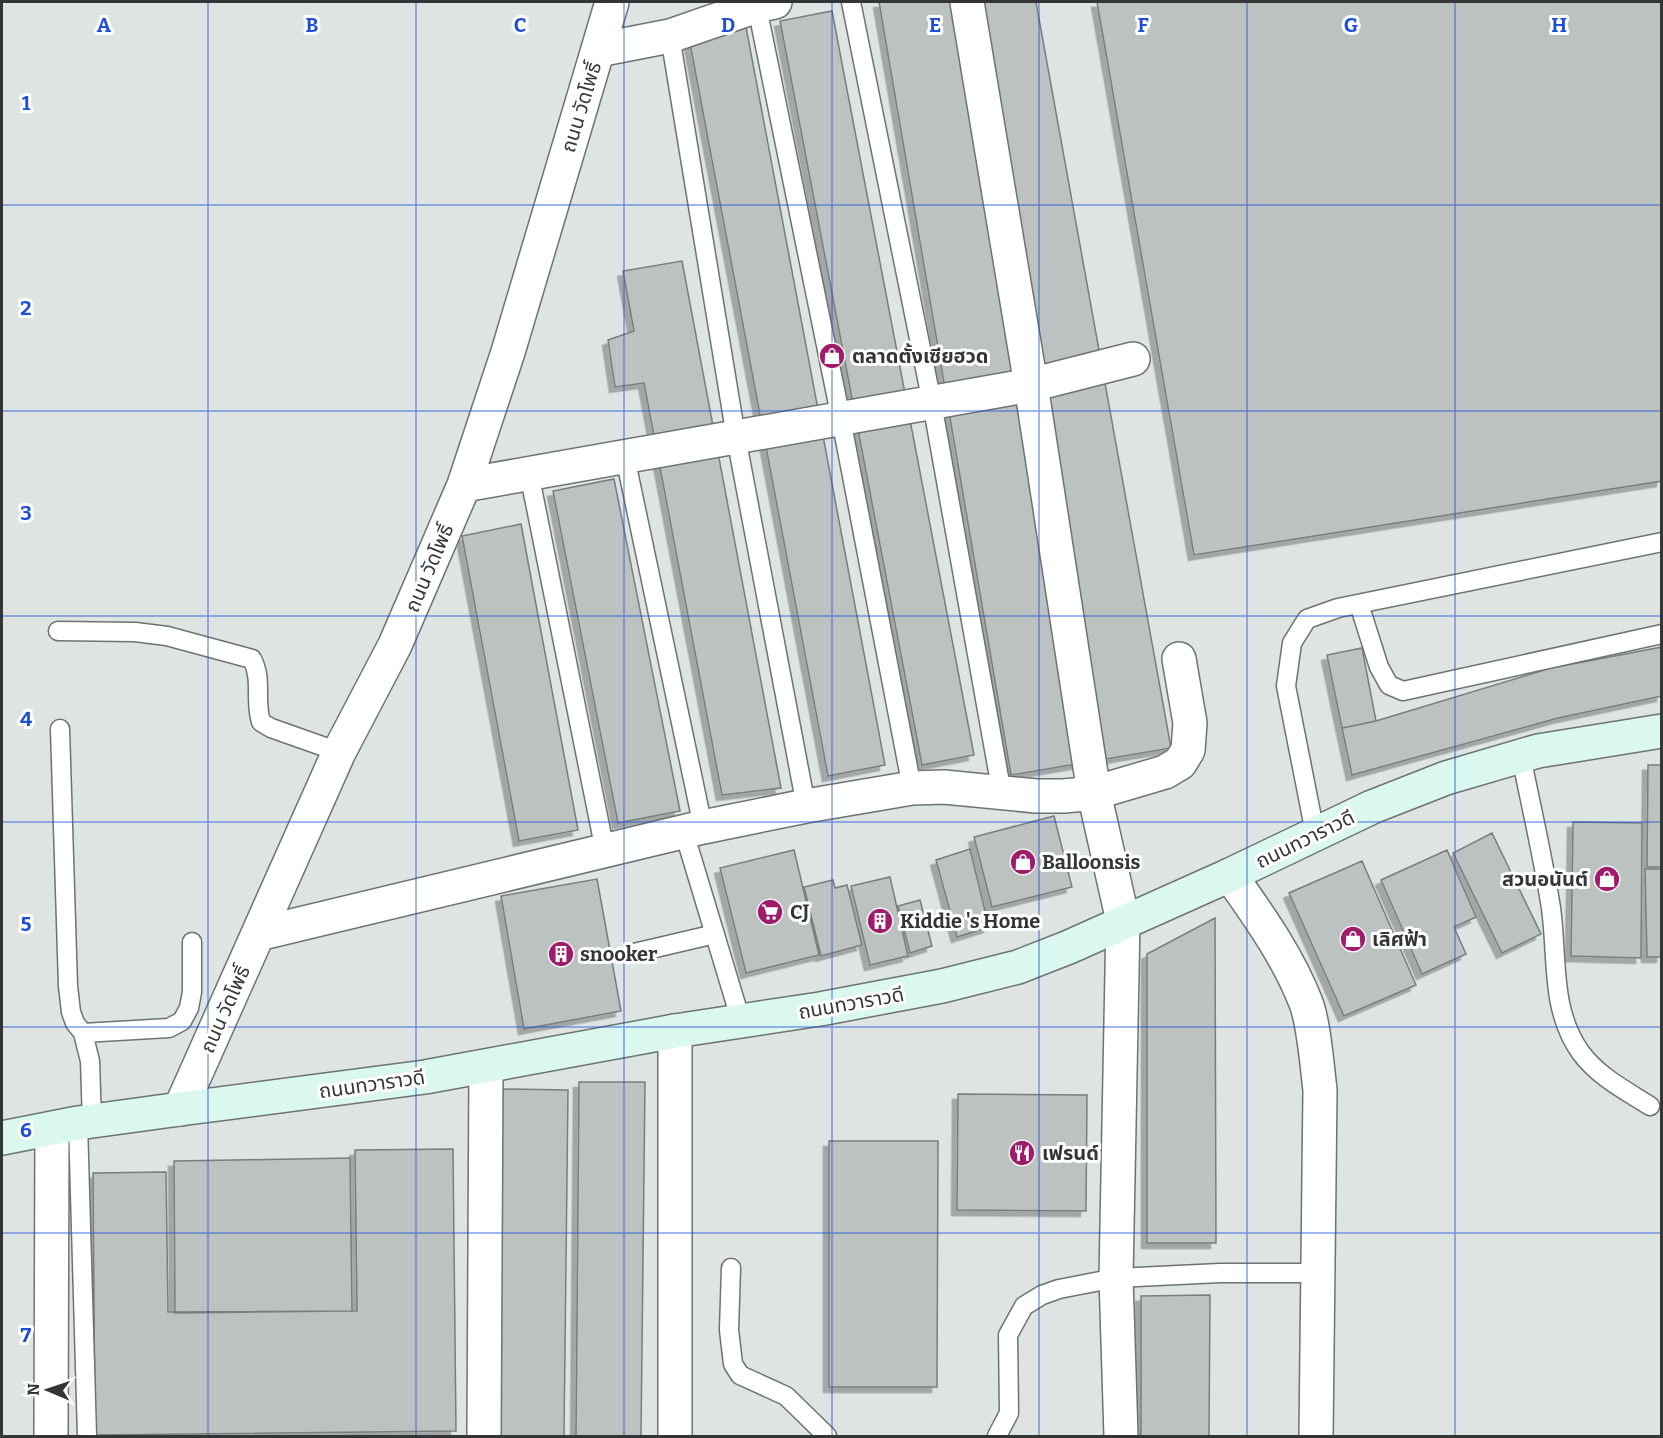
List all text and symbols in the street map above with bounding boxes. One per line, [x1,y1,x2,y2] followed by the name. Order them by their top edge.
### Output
[97,13,112,37] text: A
[306,13,319,37] text: B
[514,13,526,37] text: C
[721,13,735,37] text: D
[929,13,941,37] text: E
[1137,13,1149,37] text: F
[1344,13,1358,37] text: G
[1551,13,1567,37] text: H
[556,59,606,155] street label: ถนน วัดโพธิ์
[22,91,31,115] text: 1
[20,296,32,320] text: 2
[817,341,847,371] shop icon: ตลาดตั้งเซียฮวด
[852,343,989,368] place label: ตลาดตั้งเซียฮวด
[20,501,32,525] text: 3
[400,520,458,616] street label: ถนน วัดโพธิ์
[20,707,32,731] text: 4
[1252,805,1358,873] street label: ถนนทวาราวดี
[1008,847,1038,877] shop icon: Balloonsis
[1042,850,1141,874] place label: Balloonsis
[1592,864,1622,894] shop icon: สวนอนันต์
[1502,867,1588,891] place label: สวนอนันต์
[755,897,785,927] supermarket icon: CJ
[790,900,809,924] place label: CJ
[865,906,895,936] building icon: Kiddie 's Home
[900,909,1040,933] place label: Kiddie 's Home
[21,912,32,936] text: 5
[1338,924,1368,954] shop icon: เลิศฟ้า
[1372,927,1427,951] place label: เลิศฟ้า
[546,939,576,969] building icon: snooker
[580,942,658,966] place label: snooker
[195,961,255,1056] street label: ถนน วัดโพธิ์
[796,982,906,1024] street label: ถนนทวาราวดี
[317,1065,427,1103] street label: ถนนทวาราวดี
[20,1118,32,1142] text: 6
[1007,1138,1037,1168] restaurant icon: เฟรนด์
[1042,1141,1099,1165] place label: เฟรนด์
[21,1323,32,1347] text: 7
[18,1360,78,1420] north arrow
[24,1383,43,1396] text: N

